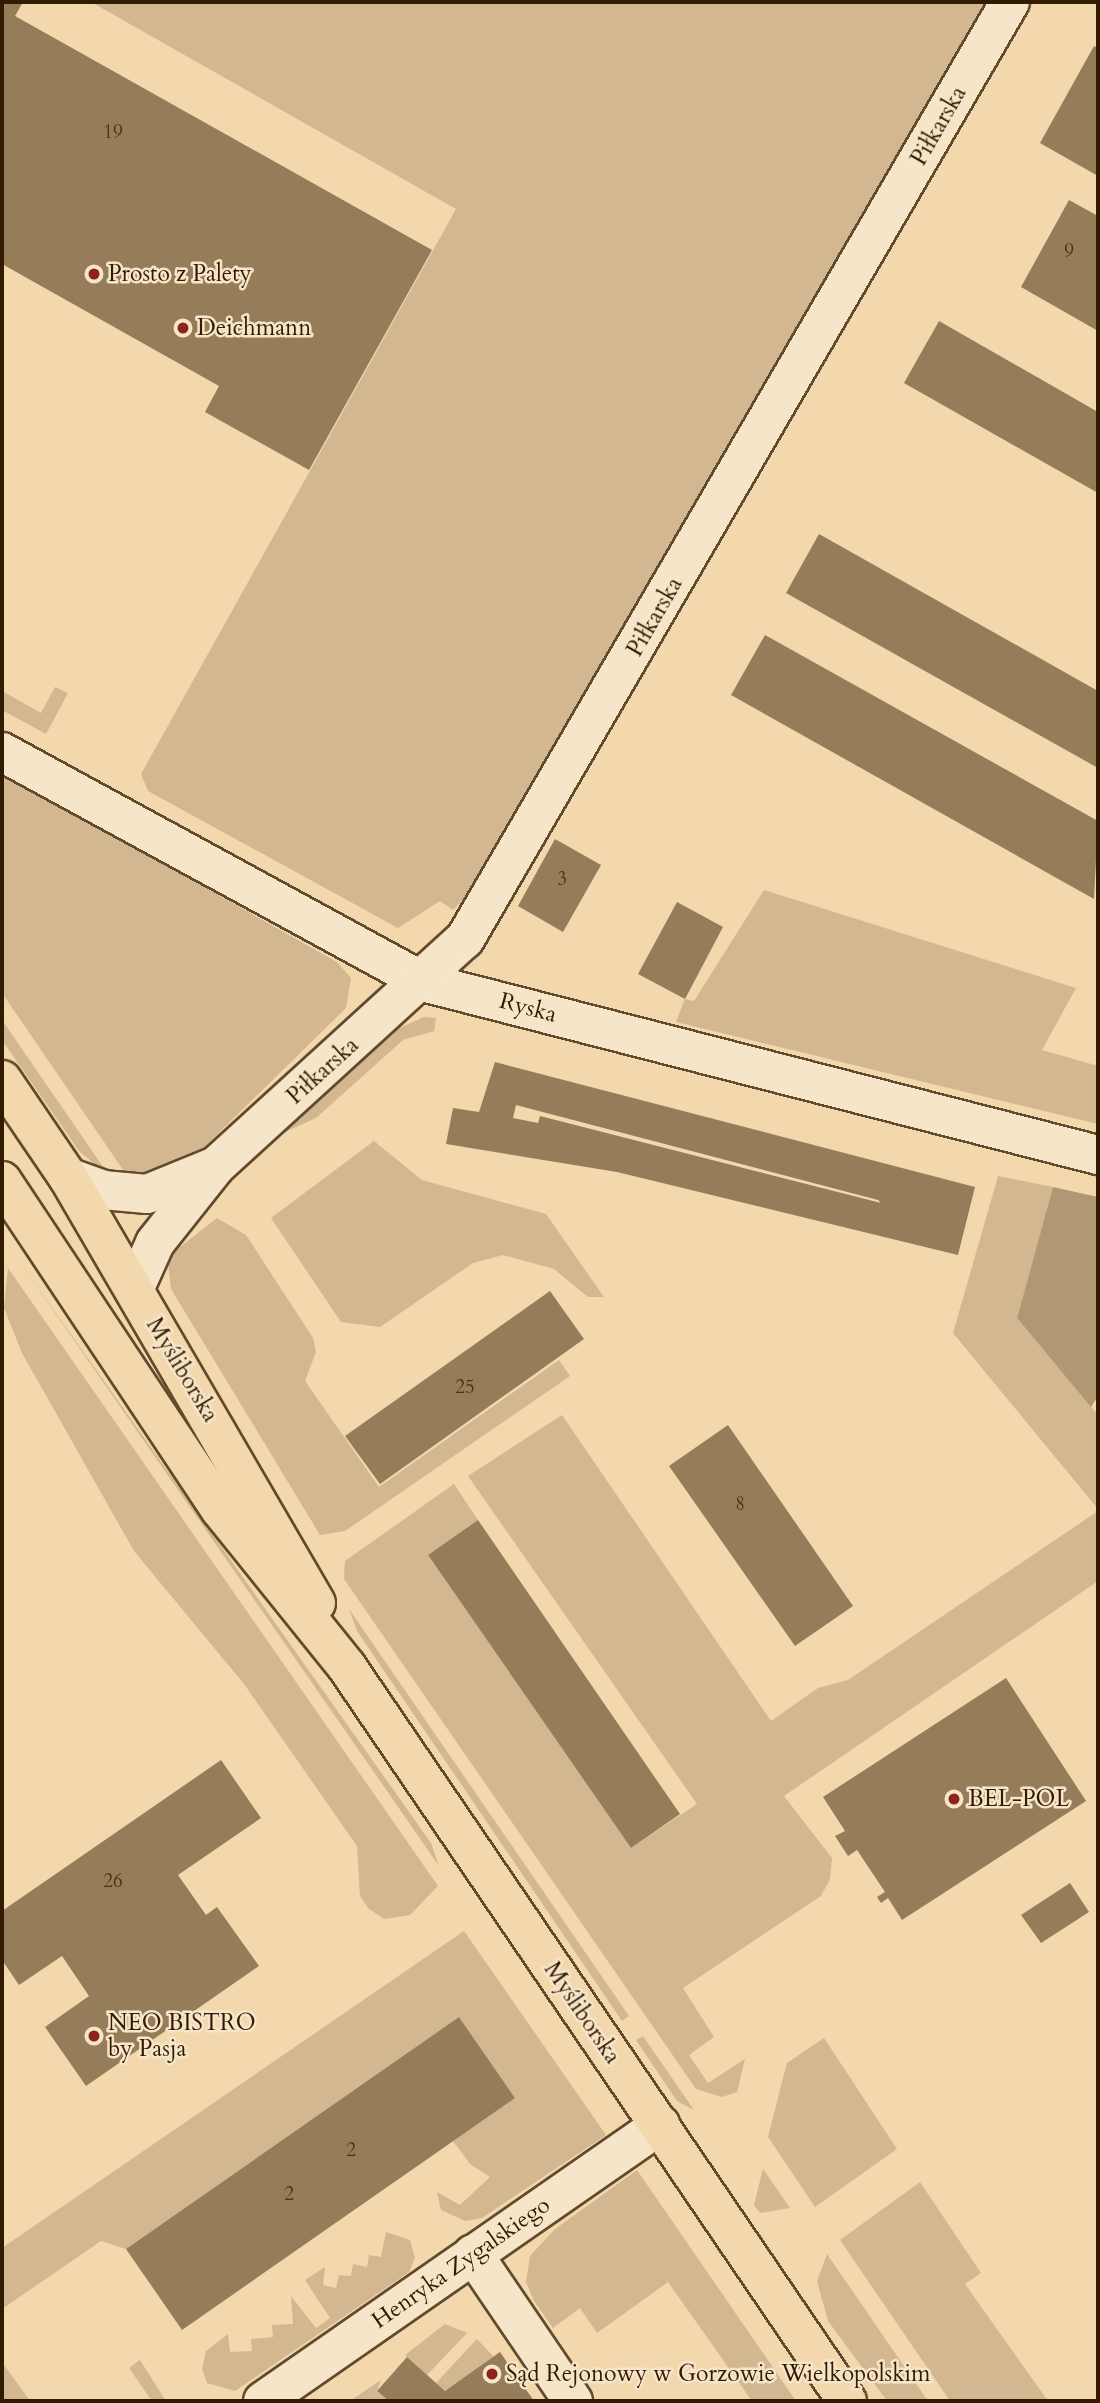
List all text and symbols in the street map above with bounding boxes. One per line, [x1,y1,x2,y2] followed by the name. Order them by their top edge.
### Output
[905,81,973,171] street label: Piłkarska
[103,122,123,144] house number: 19
[1064,241,1074,263] house number: 9
[108,260,252,288] place label: Prosto z Palety
[86,266,102,282] marker: Prosto z Palety
[197,314,311,342] place label: Deichmann
[175,320,191,336] marker: Deichmann
[621,572,689,662] street label: Piłkarska
[557,869,567,891] house number: 3
[496,987,560,1029] street label: Ryska
[281,1032,365,1110] street label: Piłkarska
[140,1313,224,1427] street label: Myśliborska
[455,1377,475,1399] house number: 25
[735,1494,745,1516] house number: 8
[968,1785,1069,1813] place label: BEL-POL
[946,1791,962,1807] marker: BEL-POL
[103,1871,123,1893] house number: 26
[538,1957,626,2069] street label: Myśliborska
[108,2009,256,2063] place label: NEO BISTRO by Pasja
[86,2028,102,2044] marker: NEO BISTRO by Pasja
[346,2140,356,2162] house number: 2
[284,2184,294,2206] house number: 2
[367,2191,555,2335] street label: Henryka Zygalskiego
[506,2360,931,2388] place label: Sąd Rejonowy w Gorzowie Wielkopolskim
[484,2366,500,2382] marker: Sąd Rejonowy w Gorzowie Wielkopolskim

